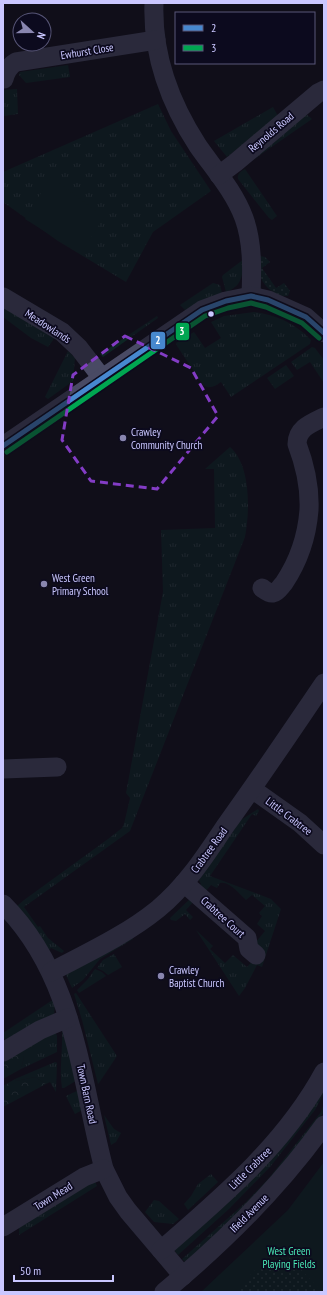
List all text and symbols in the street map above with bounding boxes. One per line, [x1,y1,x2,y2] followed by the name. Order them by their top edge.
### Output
[12,12,52,52] north arrow
[175,12,315,64] legend
[211,20,216,35] text: 2
[34,30,49,41] text: N
[59,40,115,62] street label: Ewhurst Close
[211,40,216,55] text: 3
[245,109,297,155] street label: Reynolds Road
[22,306,74,346] street label: Meadowlands
[206,309,216,319] unlabelled marker
[175,322,190,341] line badge: 3
[179,324,185,338] text: 3
[150,331,166,350] line badge: 2
[155,333,161,347] text: 2
[131,425,202,452] place label: Crawley Community Church
[118,433,128,443] marker: Crawley Community Church
[52,571,109,598] place label: West Green Primary School
[39,579,49,589] marker: West Green Primary School
[263,794,315,838] street label: Little Crabtree
[188,824,230,876] street label: Crabtree Road
[198,893,248,941] street label: Crabtree Court
[169,963,224,990] place label: Crawley Baptist Church
[156,971,166,981] marker: Crawley Baptist Church
[74,1063,100,1125] street label: Town Barn Road
[226,1143,275,1192] street label: Little Crabtree
[31,1179,75,1213] street label: Town Mead
[227,1190,272,1235] street label: Ifield Avenue
[263,1244,316,1271] park label: West Green Playing Fields
[14,1257,113,1283] scale bar
[20,1263,41,1278] text: 50 m

